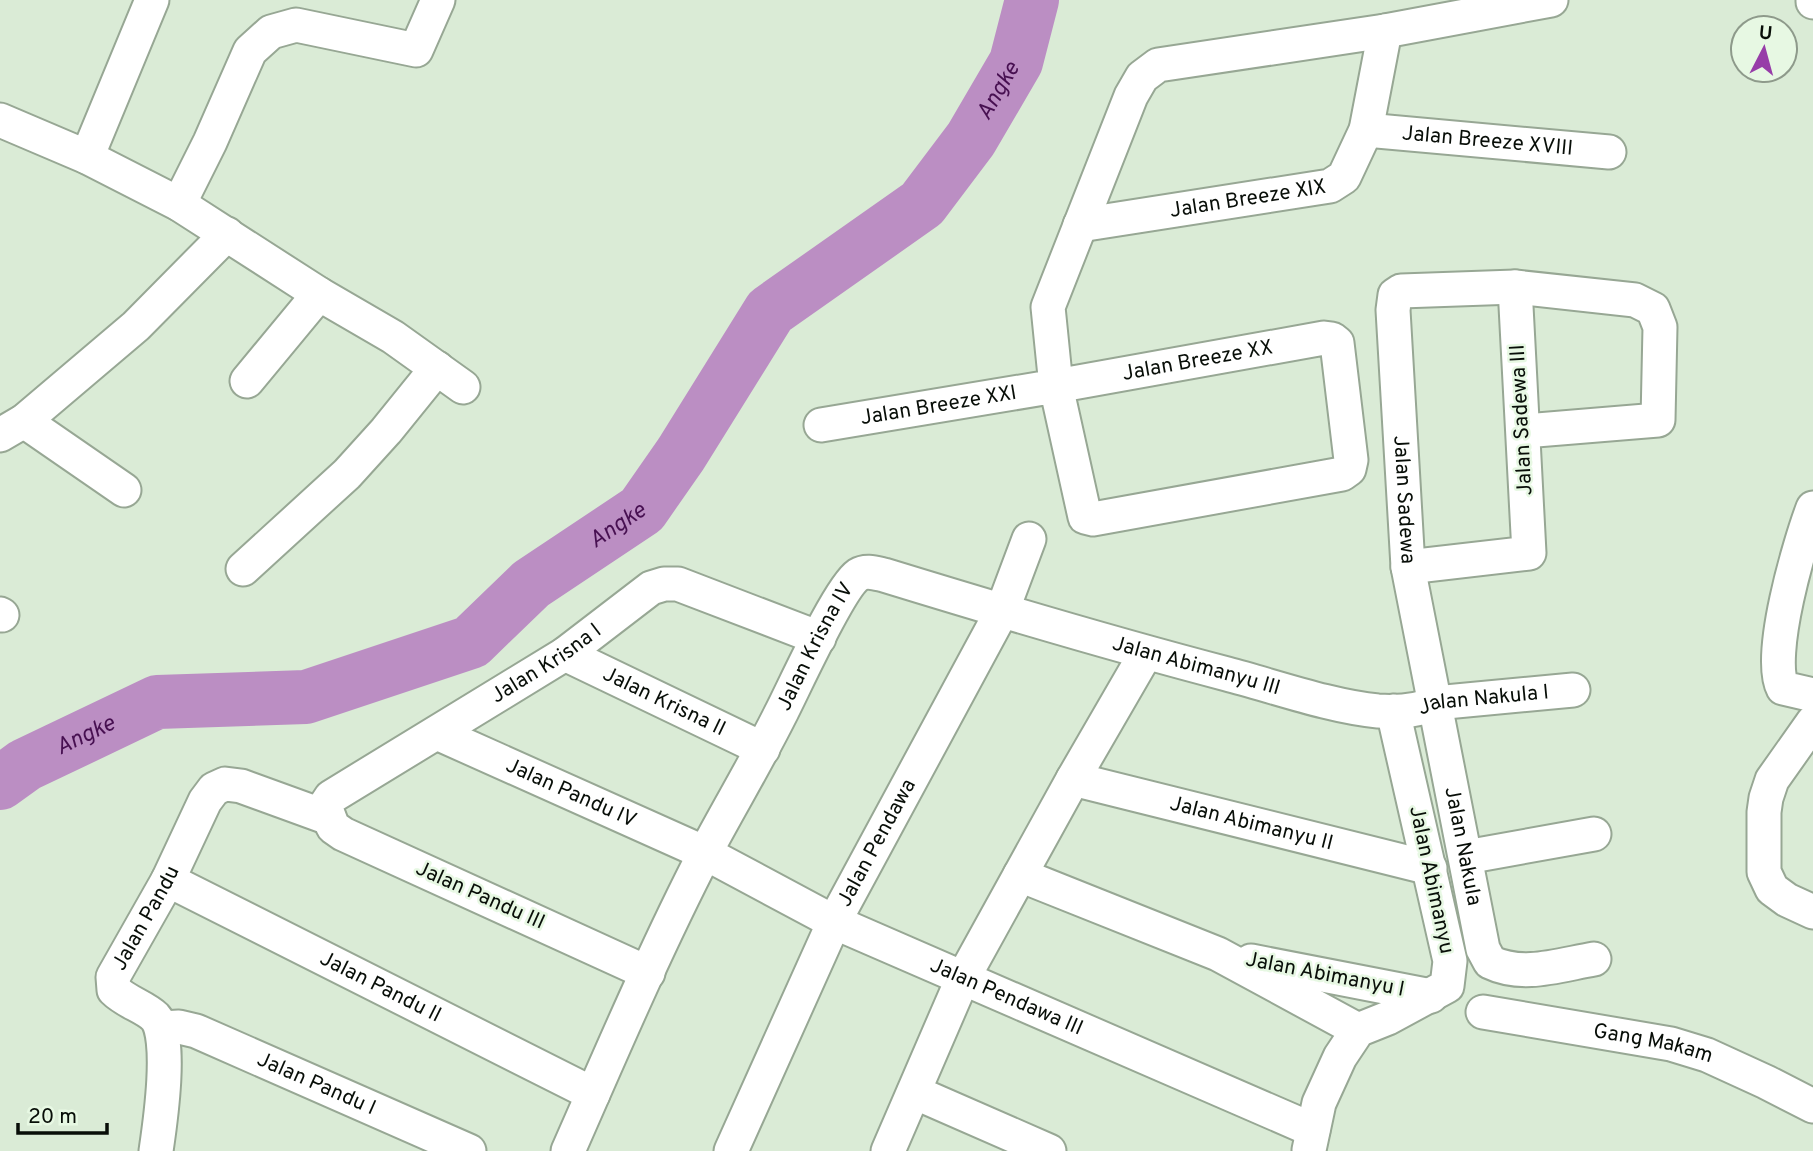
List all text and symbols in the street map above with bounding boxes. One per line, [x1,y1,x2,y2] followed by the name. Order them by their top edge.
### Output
[1729,14,1799,84] north arrow
[1758,21,1774,47] text: U
[970,56,1028,126] water label: Angke
[1401,120,1574,162] street label: Jalan Breeze XVIII
[1168,173,1328,224] street label: Jalan Breeze XIX
[1120,334,1275,387] street label: Jalan Breeze XX
[1505,344,1539,496] street label: Jalan Sadewa III
[858,379,1019,432] street label: Jalan Breeze XXI
[1387,435,1421,565] street label: Jalan Sadewa
[584,496,653,556] water label: Angke
[771,577,860,715] street label: Jalan Krisna IV
[486,617,607,710] street label: Jalan Krisna I
[1109,630,1283,702] street label: Jalan Abimanyu III
[598,661,730,743] street label: Jalan Krisna II
[1415,679,1550,722] street label: Jalan Nakula I
[51,709,121,763] water label: Angke
[501,752,641,834] street label: Jalan Pandu IV
[831,774,922,912] street label: Jalan Pendawa
[1438,784,1488,908] street label: Jalan Nakula
[1167,790,1336,857] street label: Jalan Abimanyu II
[1402,804,1460,956] street label: Jalan Abimanyu
[411,855,549,937] street label: Jalan Pandu III
[106,862,186,975] street label: Jalan Pandu
[315,945,446,1029] street label: Jalan Pandu II
[1243,946,1407,1004] street label: Jalan Abimanyu I
[926,952,1087,1042] street label: Jalan Pendawa III
[1591,1018,1716,1070] street label: Gang Makam
[253,1046,380,1122] street label: Jalan Pandu I
[18,1092,107,1136] scale bar
[28,1104,77,1131] text: 20 m

